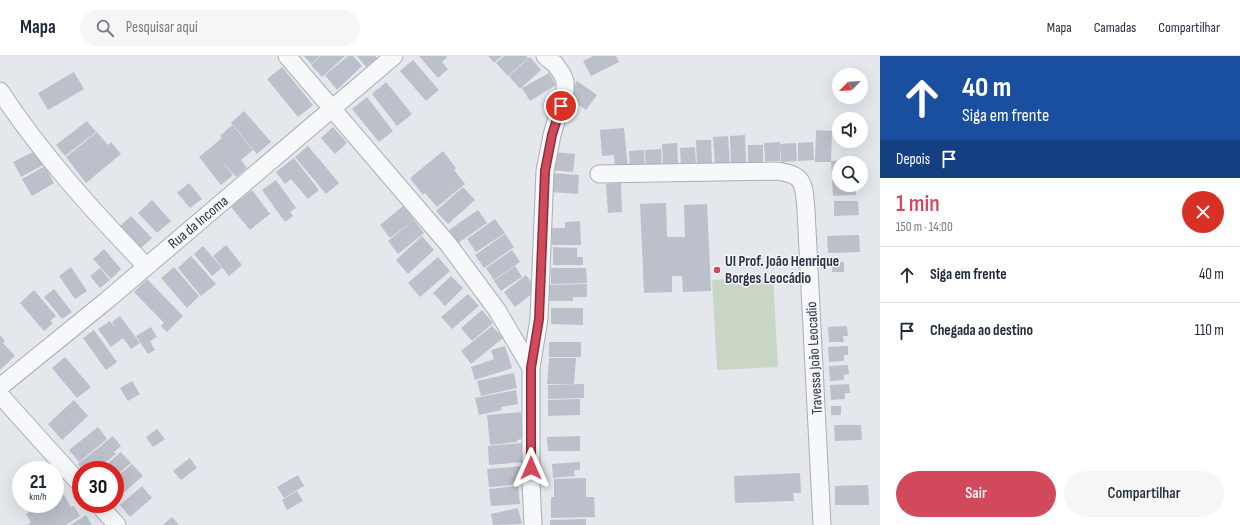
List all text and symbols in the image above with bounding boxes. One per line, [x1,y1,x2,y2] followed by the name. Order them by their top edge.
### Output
[80,10,360,46] search box
[20,16,56,39] text: Mapa
[94,17,116,39] icon: search
[126,18,198,37] text: Pesquisar aqui
[1047,19,1072,36] text: Mapa
[1094,19,1136,36] text: Camadas
[1158,19,1220,36] text: Compartilhar
[832,68,868,104] north arrow
[832,68,868,192] map controls
[962,71,1011,104] text: 40 m
[896,72,948,124] icon: ahead
[544,89,578,123] pin
[550,95,572,117] icon: arrive
[962,105,1049,126] text: Siga em frente
[832,112,868,148] button: sound
[938,148,960,170] icon: arrive
[896,150,930,169] text: Depois
[832,156,868,192] button: search
[896,189,940,218] text: 1 min
[1182,191,1224,233] button: close
[164,192,232,253] street label: Rua da Incoma
[896,219,953,235] text: 150 m · 14:00
[725,252,839,288] place label: UI Prof. João Henrique Borges Leocádio
[896,264,918,286] icon: ahead
[712,265,722,275] marker: UI Prof. João Henrique Borges Leocádio
[930,265,1007,284] text: Siga em frente
[1199,265,1224,284] text: 40 m
[802,301,827,415] street label: Travessa João Leocadio
[896,320,918,342] icon: arrive
[930,321,1033,340] text: Chegada ao destino
[1195,321,1224,340] text: 110 m
[510,447,552,489] position arrow
[72,461,124,513] speed limit sign: 30
[30,470,46,494] text: 21
[896,471,1056,517] button: Sair
[1064,471,1224,517] button: Compartilhar
[29,491,47,503] text: km/h

